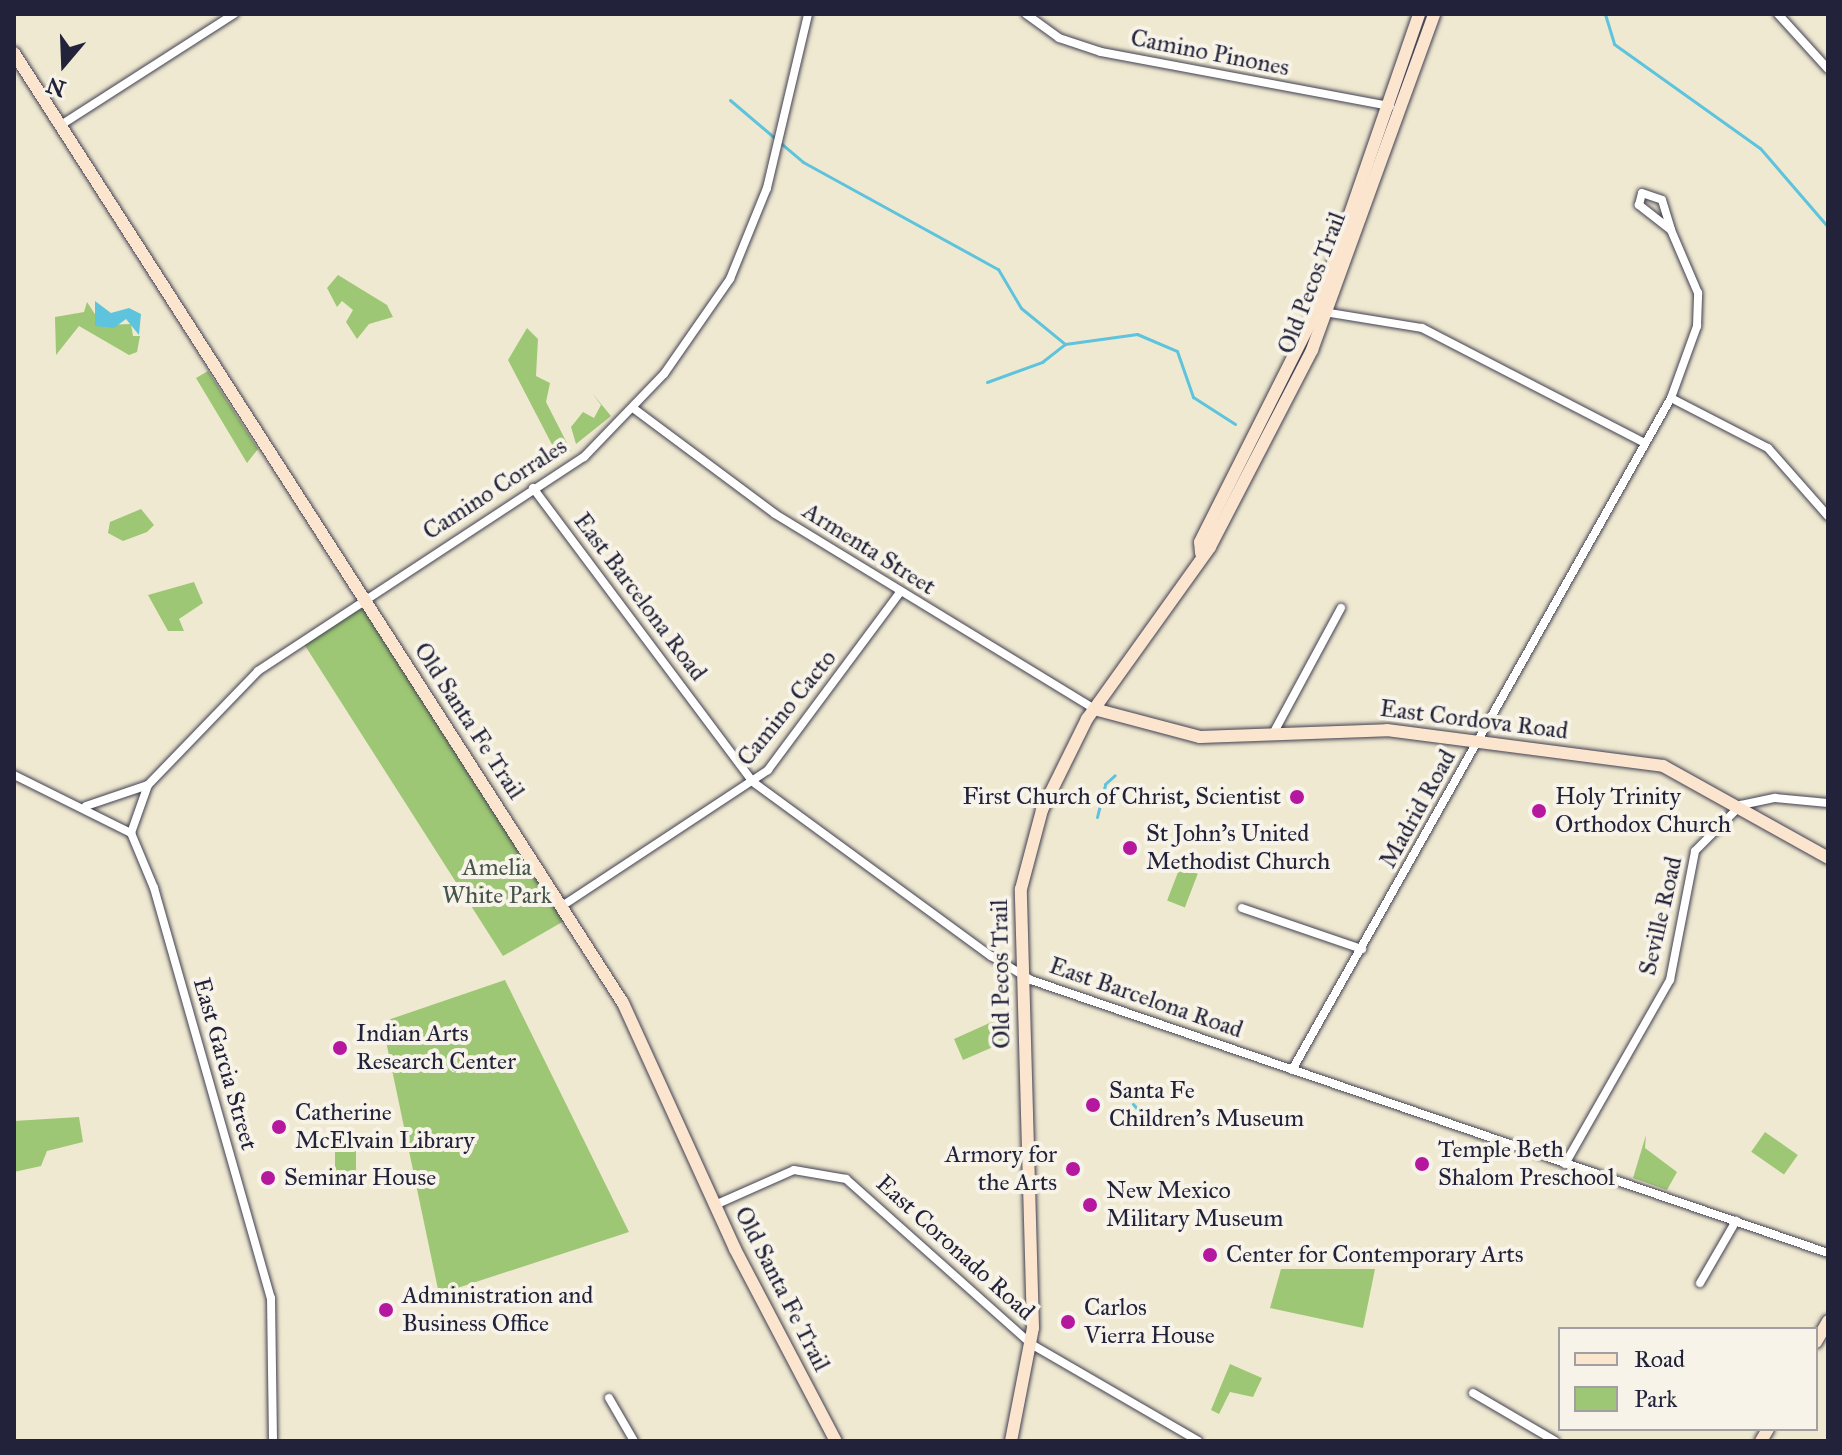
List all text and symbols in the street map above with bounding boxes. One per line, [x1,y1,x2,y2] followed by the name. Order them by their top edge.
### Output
[24,24,104,104] north arrow
[1128,24,1292,82] street label: Camino Pinones
[43,71,69,103] text: N
[1272,208,1352,358] street label: Old Pecos Trail
[418,432,572,546] street label: Camino Corrales
[797,497,941,601] street label: Armenta Street
[567,507,713,687] street label: East Barcelona Road
[408,637,530,805] street label: Old Santa Fe Trail
[731,644,843,772] street label: Camino Cacto
[1378,694,1570,746] street label: East Cordova Road
[1374,745,1462,873] street label: Madrid Road
[962,783,1281,811] place label: First Church of Christ, Scientist
[1555,783,1731,839] place label: Holy Trinity Orthodox Church
[1288,788,1306,806] marker: First Church of Christ, Scientist
[1530,802,1548,820] marker: Holy Trinity Orthodox Church
[1146,820,1330,876] place label: St John's United Methodist Church
[1121,839,1139,857] marker: St John's United Methodist Church
[442,854,552,910] park label: Amelia White Park
[1633,854,1689,978] street label: Seville Road
[985,899,1017,1049] street label: Old Pecos Trail
[1045,951,1247,1045] street label: East Barcelona Road
[187,974,263,1154] street label: East Garcia Street
[356,1020,516,1076] place label: Indian Arts Research Center
[331,1039,349,1057] marker: Indian Arts Research Center
[1109,1077,1304,1133] place label: Santa Fe Children's Museum
[1084,1096,1102,1114] marker: Santa Fe Children's Museum
[295,1099,474,1155] place label: Catherine McElvain Library
[270,1118,288,1136] marker: Catherine McElvain Library
[1438,1136,1615,1192] place label: Temple Beth Shalom Preschool
[945,1141,1057,1197] place label: Armory for the Arts
[1413,1155,1431,1173] marker: Temple Beth Shalom Preschool
[1064,1160,1082,1178] marker: Armory for the Arts
[284,1164,436,1192] place label: Seminar House
[259,1169,277,1187] marker: Seminar House
[870,1169,1040,1327] street label: East Coronado Road
[1106,1177,1283,1233] place label: New Mexico Military Museum
[1081,1196,1099,1214] marker: New Mexico Military Museum
[728,1202,836,1376] street label: Old Santa Fe Trail
[1226,1241,1524,1269] place label: Center for Contemporary Arts
[1201,1246,1219,1264] marker: Center for Contemporary Arts
[402,1282,593,1338] place label: Administration and Business Office
[1084,1294,1215,1350] place label: Carlos Vierra House
[377,1301,395,1319] marker: Administration and Business Office
[1059,1313,1077,1331] marker: Carlos Vierra House
[1558,1327,1818,1431] legend
[1634,1344,1685,1374] text: Road
[1634,1384,1677,1414] text: Park

